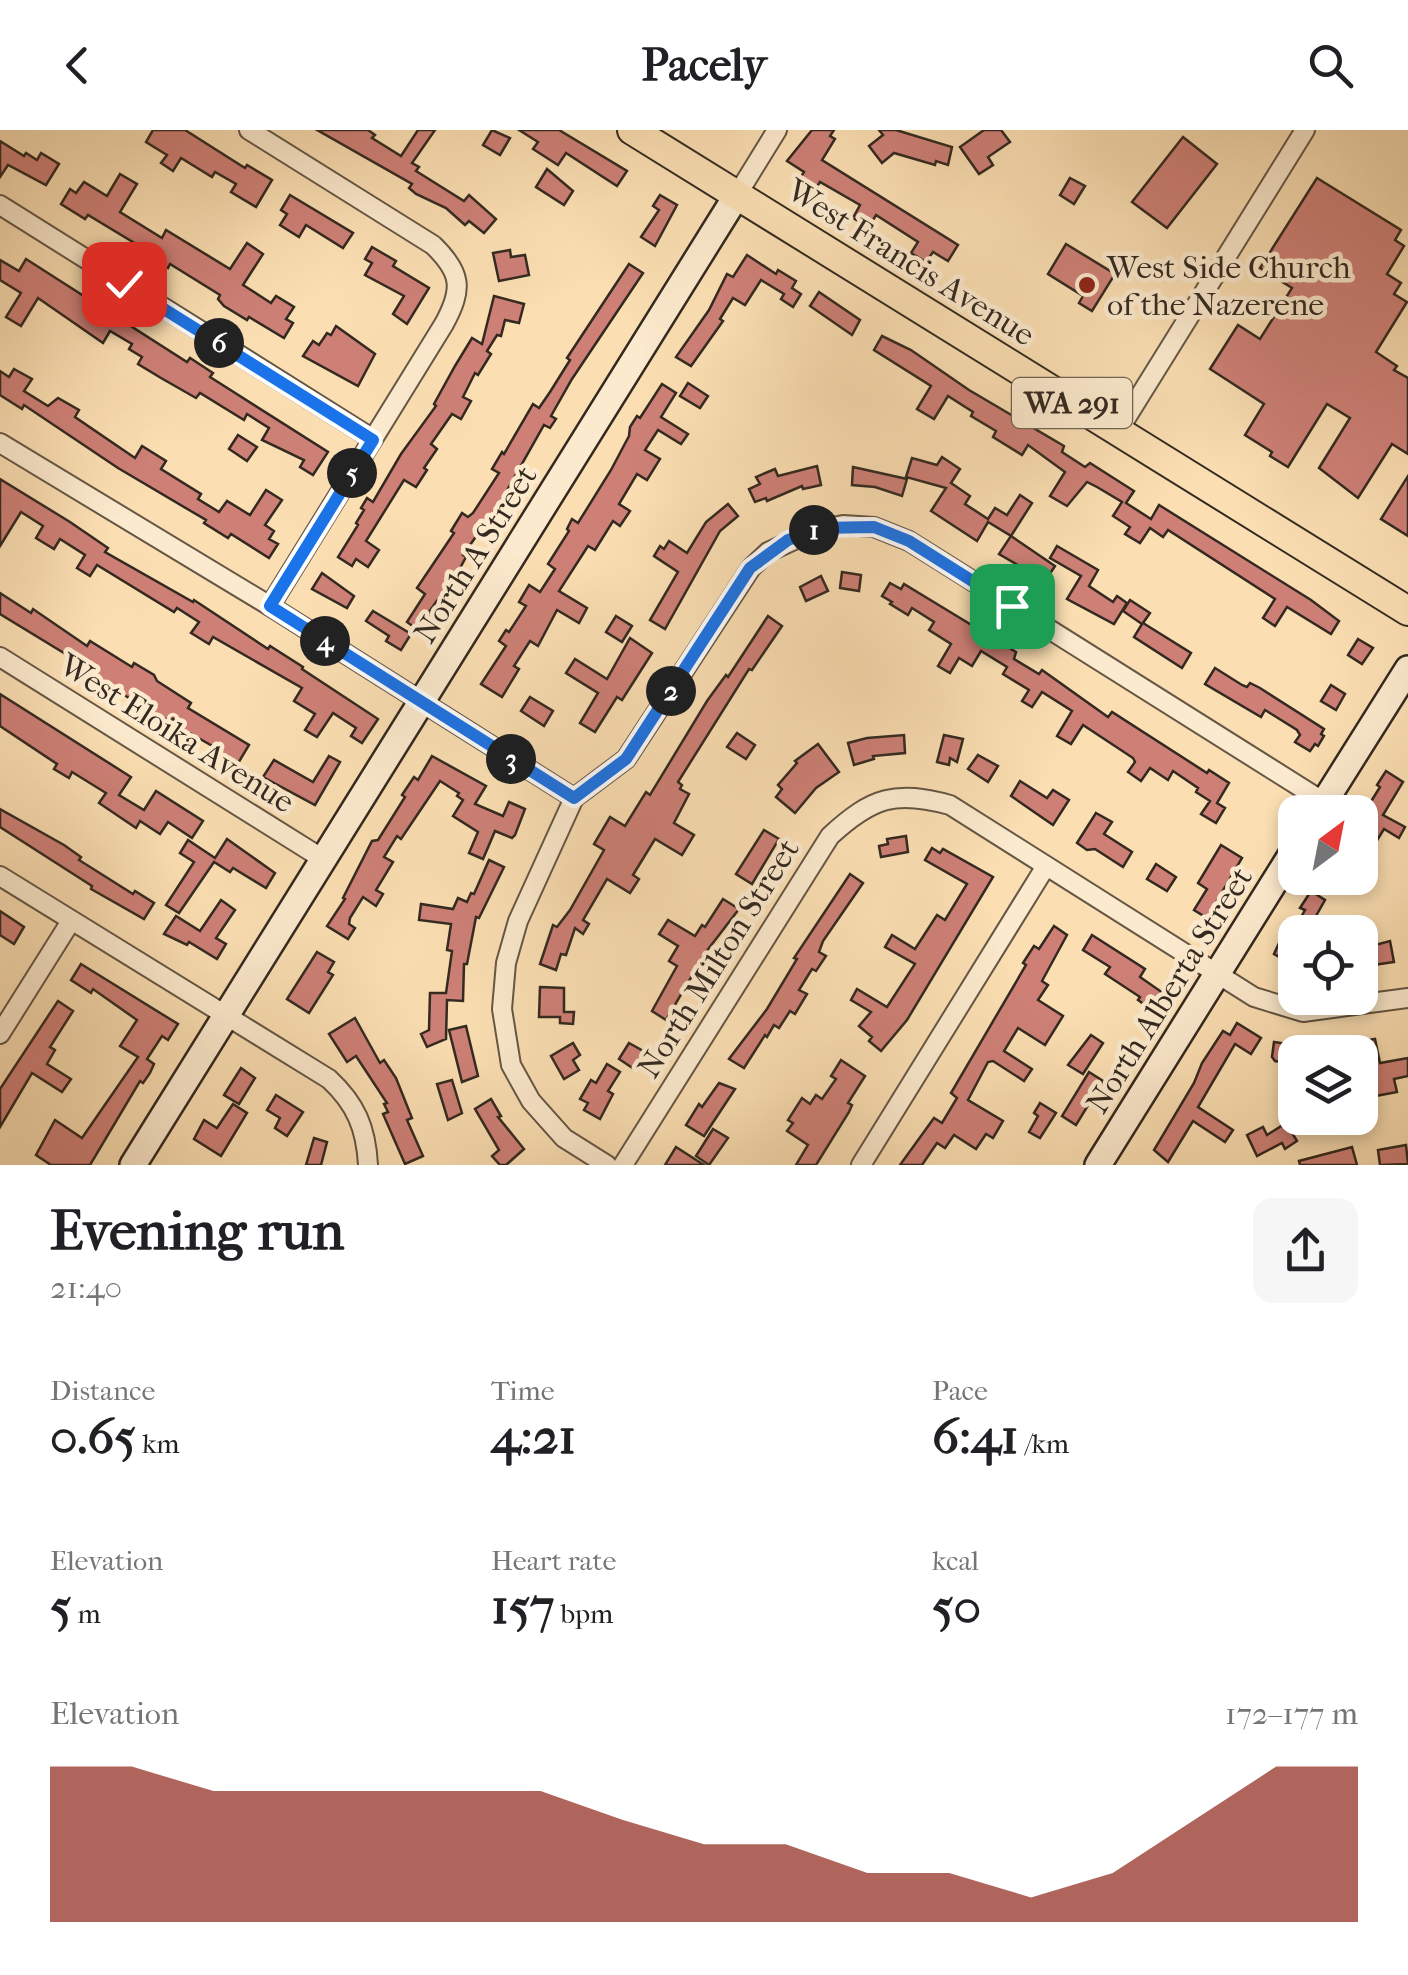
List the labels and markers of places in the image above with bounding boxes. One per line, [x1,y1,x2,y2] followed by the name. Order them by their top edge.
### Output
[82,242,167,327] pin
[1106,249,1351,323] place label: West Side Church of the Nazerene
[1076,274,1098,296] marker: West Side Church of the Nazerene
[194,318,244,368] pin: 6
[327,448,377,498] pin: 5
[789,505,839,555] pin: 1
[970,564,1055,649] pin
[300,616,350,666] pin: 4
[646,666,696,716] pin: 2
[486,734,536,784] pin: 3

